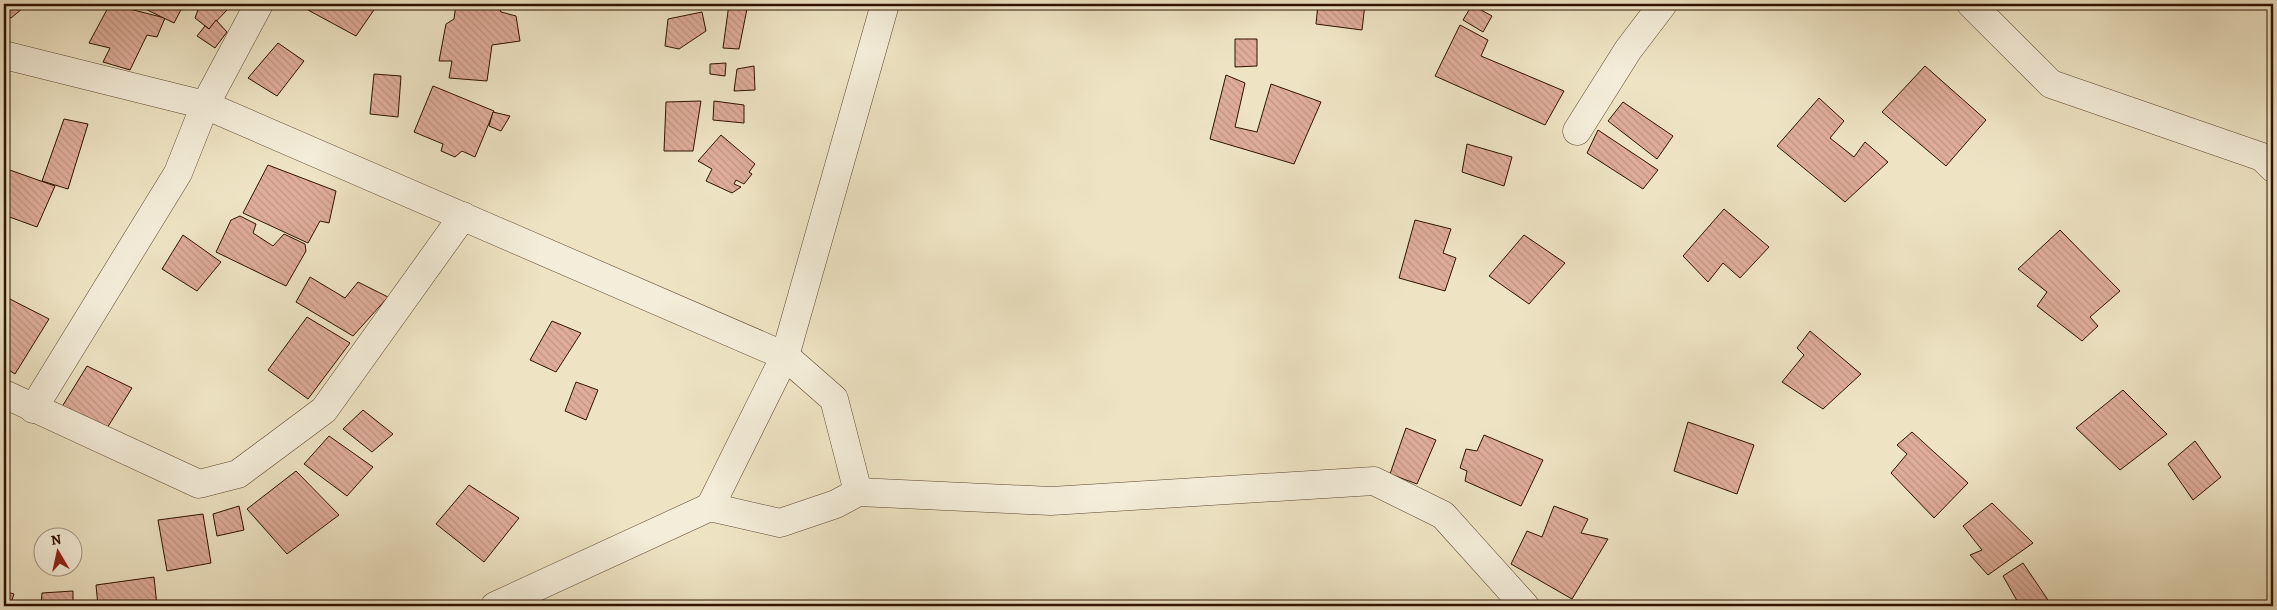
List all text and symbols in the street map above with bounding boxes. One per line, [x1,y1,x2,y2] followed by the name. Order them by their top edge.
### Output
[32,528,82,578] north arrow
[50,529,63,550] text: N

